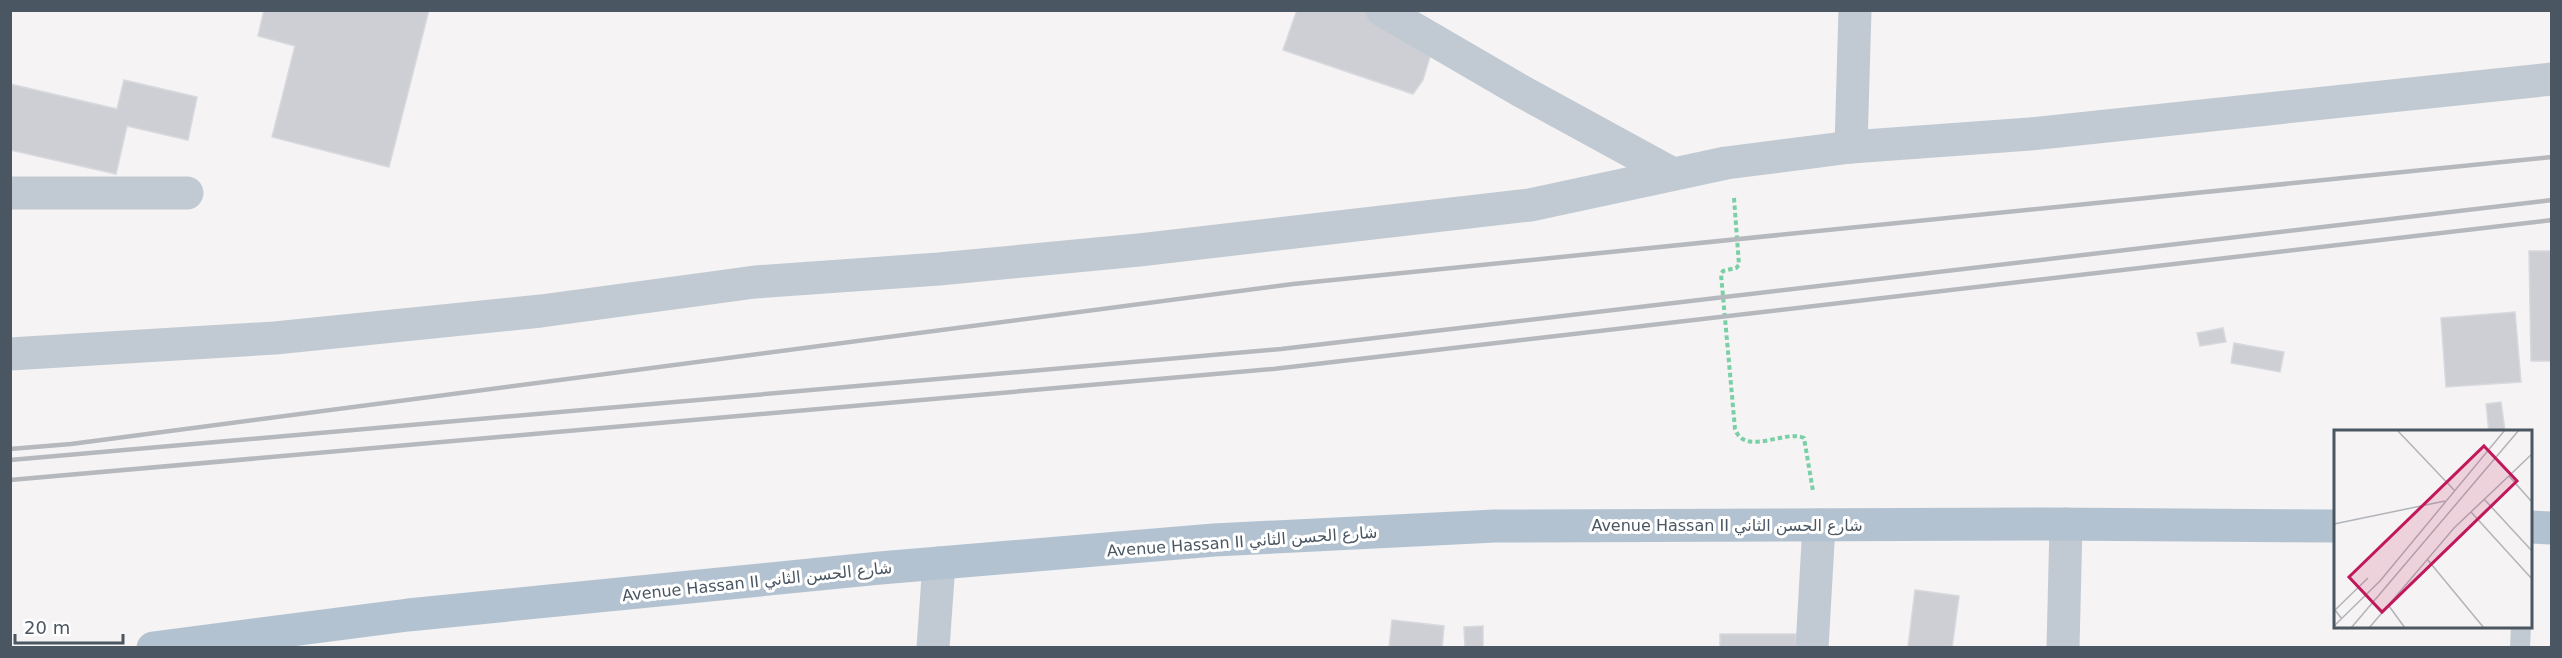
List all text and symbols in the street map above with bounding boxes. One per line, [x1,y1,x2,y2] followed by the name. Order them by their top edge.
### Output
[2334,430,2532,628] inset map
[1591,516,1863,536] street label: Avenue Hassan II شارع الحسن الثاني
[1106,523,1378,561] street label: Avenue Hassan II شارع الحسن الثاني
[621,558,893,606] street label: Avenue Hassan II شارع الحسن الثاني
[15,607,123,645] scale bar
[24,617,70,638] text: 20 m

